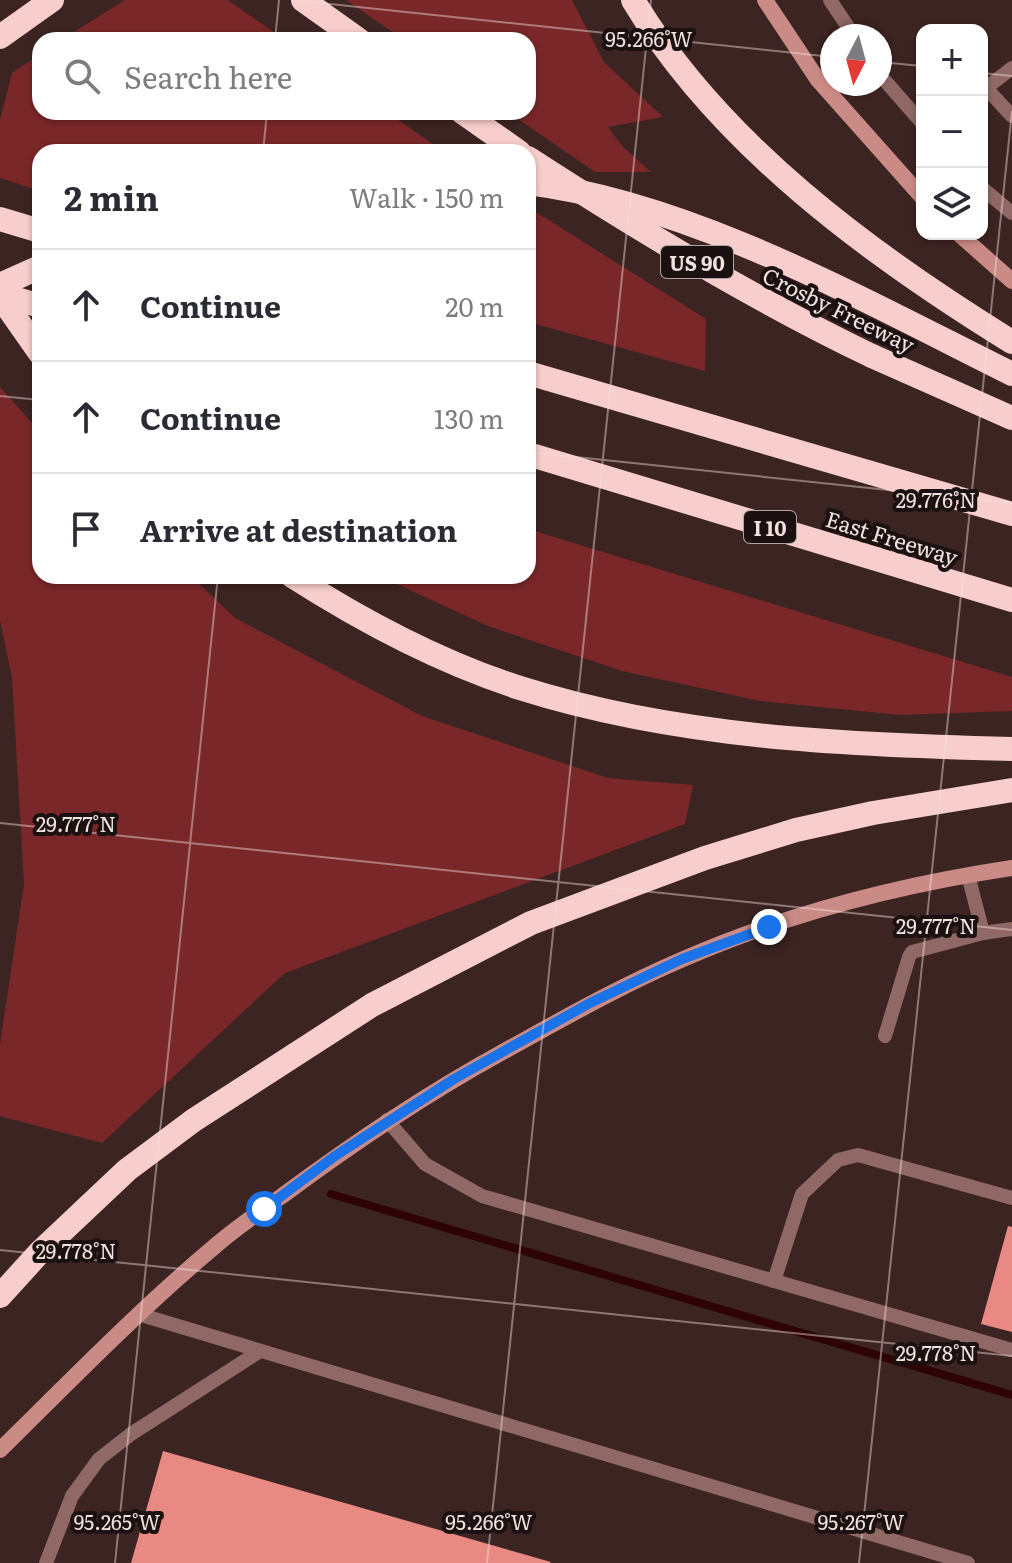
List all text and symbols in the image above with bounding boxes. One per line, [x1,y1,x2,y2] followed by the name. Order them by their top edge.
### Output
[605,23,693,53] text: 95.266°W
[820,24,892,96] north arrow
[916,24,988,240] map controls
[916,24,988,96] button: +
[32,32,536,120] search box
[60,54,104,98] icon: search
[124,54,292,98] text: Search here
[916,96,988,168] button: −
[916,168,988,240] button: layers
[64,171,159,221] text: 2 min
[349,177,504,216] text: Walk · 150 m
[661,246,733,278] road number: US 90
[757,258,921,360] street label: Crosby Freeway
[64,283,108,327] icon: ahead
[140,283,281,327] text: Continue
[445,286,504,325] text: 20 m
[64,395,108,439] icon: ahead
[140,395,281,439] text: Continue
[434,398,504,437] text: 130 m
[896,484,976,514] text: 29.776°N
[822,501,962,573] street label: East Freeway
[64,507,108,551] icon: arrive
[140,507,457,551] text: Arrive at destination
[744,511,796,543] road number: I 10
[36,808,116,838] text: 29.777°N
[751,909,787,945] route end
[896,910,976,940] text: 29.777°N
[246,1191,282,1227] route start
[36,1235,116,1265] text: 29.778°N
[896,1337,976,1367] text: 29.778°N
[74,1506,161,1536] text: 95.265°W
[445,1506,533,1536] text: 95.266°W
[818,1506,905,1536] text: 95.267°W

